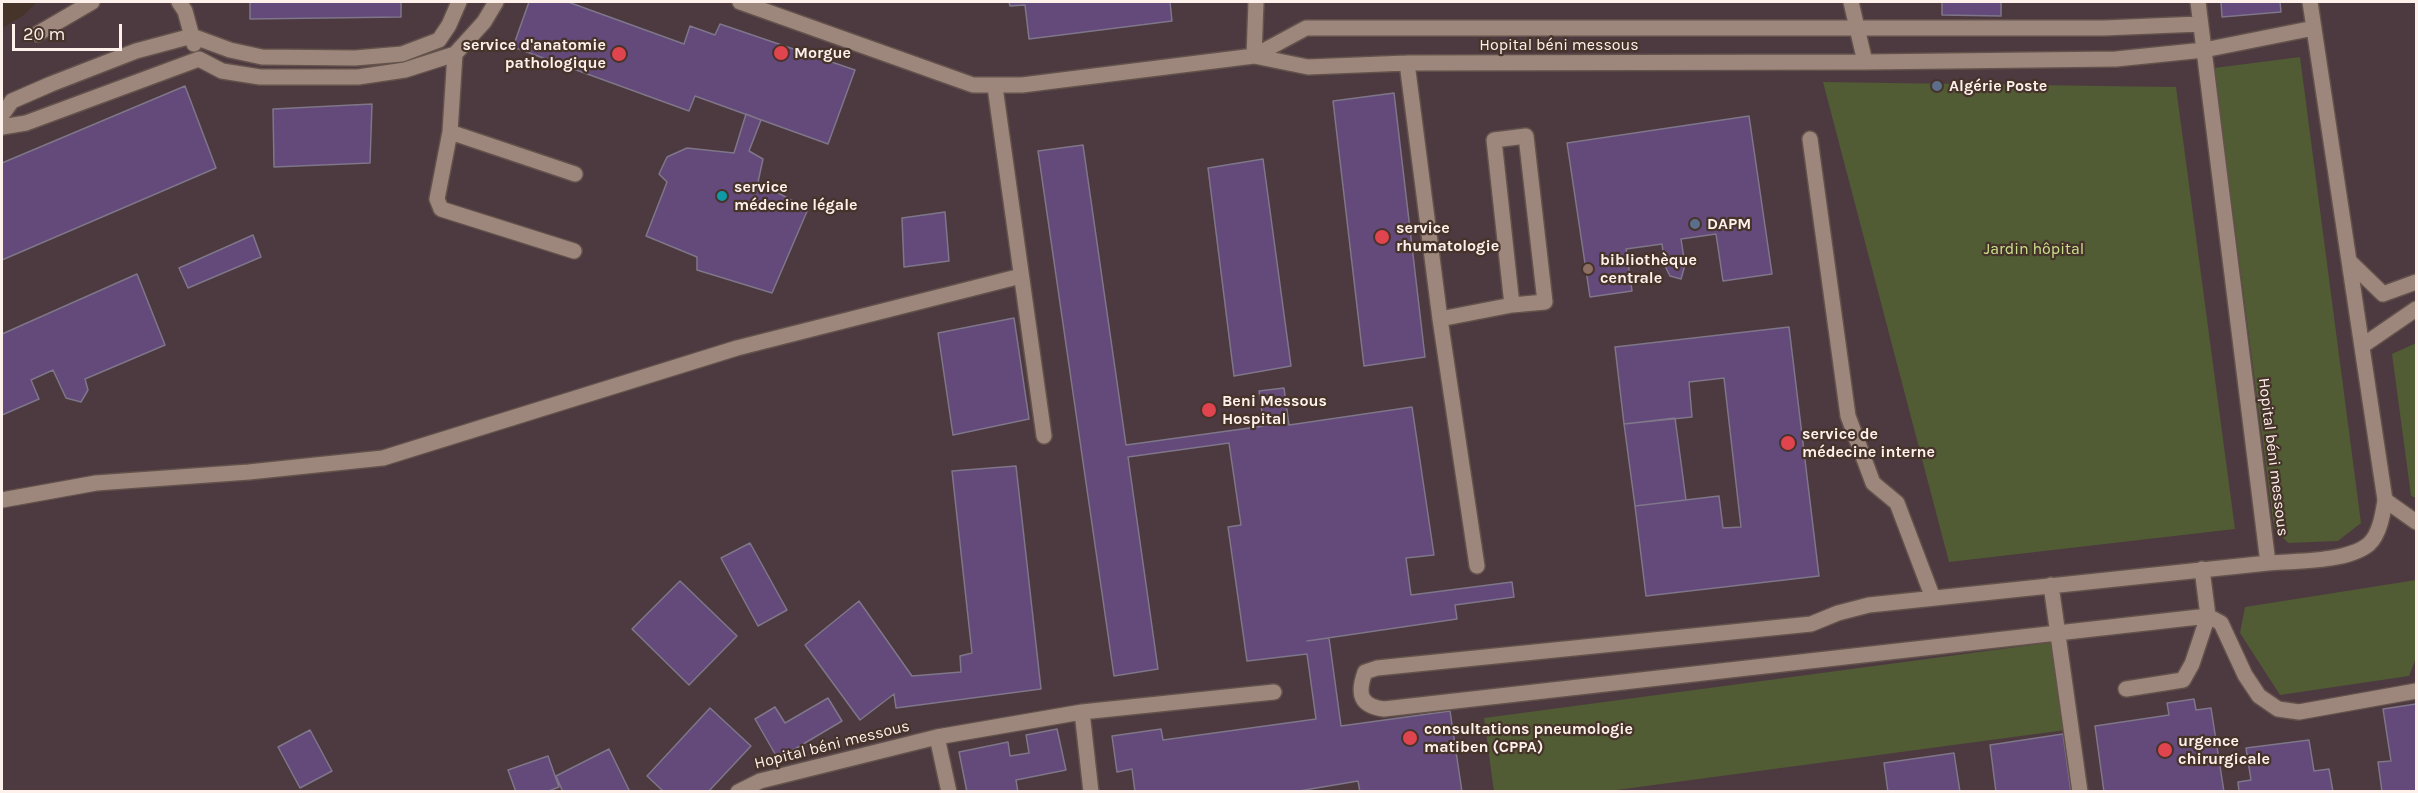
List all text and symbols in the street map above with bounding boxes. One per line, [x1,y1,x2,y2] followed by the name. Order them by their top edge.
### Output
[15,12,124,50] scale bar
[23,23,65,45] text: 20 m
[463,35,606,73] place label: service d'anatomie pathologique
[1479,35,1639,55] street label: Hopital béni messous
[794,43,851,63] place label: Morgue
[772,44,790,62] marker: Morgue
[610,45,628,63] marker: service d'anatomie pathologique
[1949,76,2047,96] place label: Algérie Poste
[1930,79,1944,93] marker: Algérie Poste
[734,177,858,215] place label: service médecine légale
[715,189,729,203] marker: service médecine légale
[1707,214,1751,234] place label: DAPM
[1688,217,1702,231] marker: DAPM
[1396,218,1499,256] place label: service rhumatologie
[1373,228,1391,246] marker: service rhumatologie
[1984,239,2084,259] park label: Jardin hôpital
[1600,250,1697,288] place label: bibliothèque centrale
[1581,262,1595,276] marker: bibliothèque centrale
[2254,377,2292,537] street label: Hopital béni messous
[1222,391,1327,429] place label: Beni Messous Hospital
[1200,401,1218,419] marker: Beni Messous Hospital
[1802,424,1935,462] place label: service de médecine interne
[1779,434,1797,452] marker: service de médecine interne
[752,716,912,774] street label: Hopital béni messous
[1424,719,1633,757] place label: consultations pneumologie matiben (CPPA)
[1401,729,1419,747] marker: consultations pneumologie matiben (CPPA)
[2178,731,2270,769] place label: urgence chirurgicale
[2156,741,2174,759] marker: urgence chirurgicale

